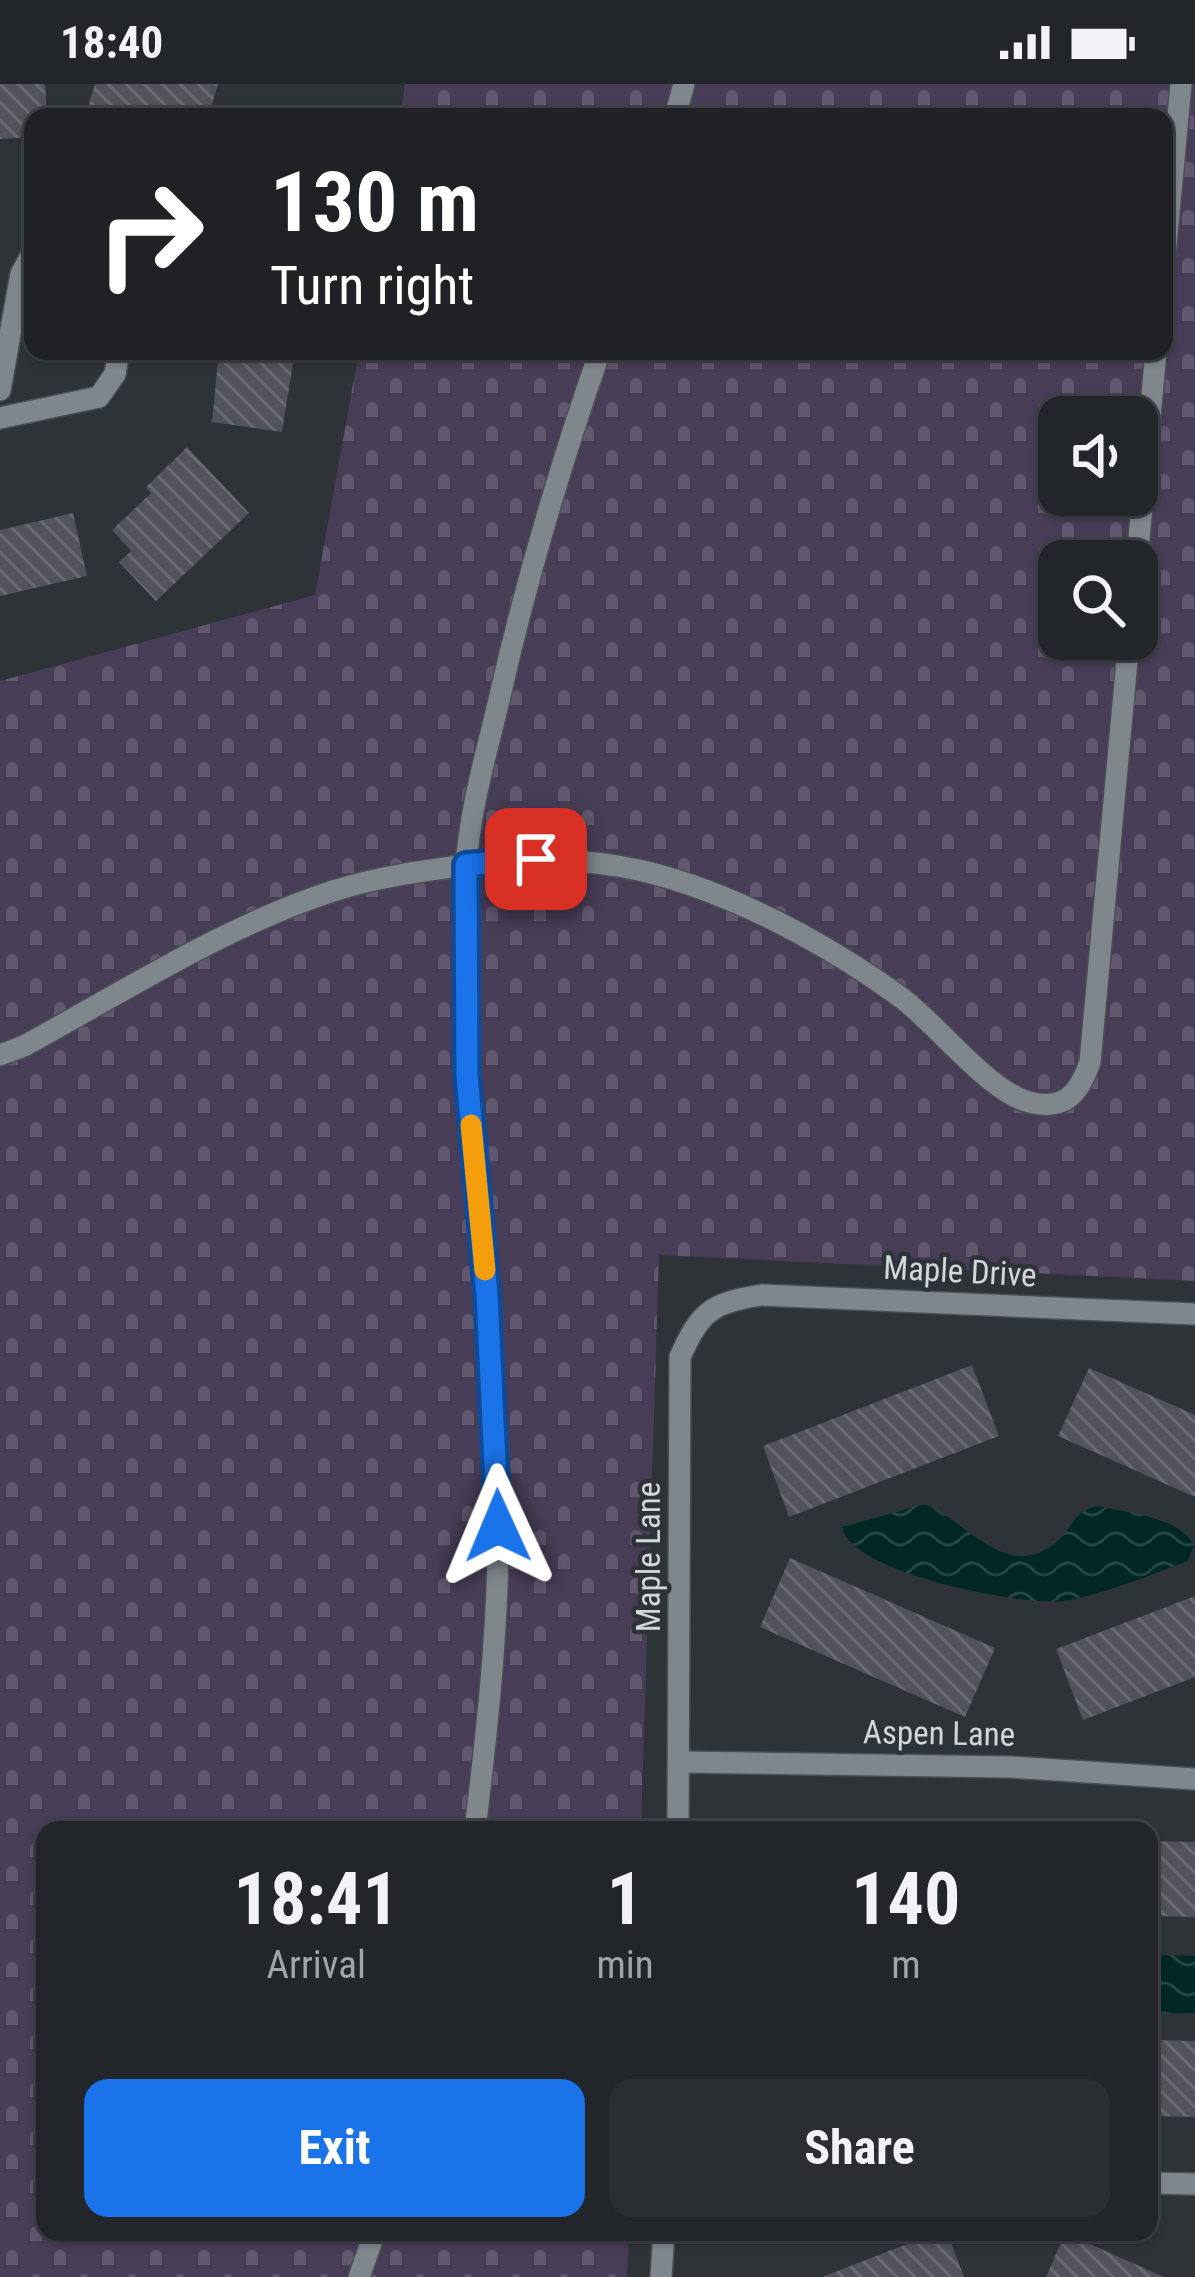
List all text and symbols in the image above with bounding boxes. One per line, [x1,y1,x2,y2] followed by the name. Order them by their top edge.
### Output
[60,16,163,69] text: 18:40
[270,153,479,252] text: 130 m
[72,156,228,312] icon: right
[270,254,474,317] text: Turn right
[1038,396,1158,660] map controls
[1038,396,1158,516] button: sound
[1038,540,1158,660] button: search
[485,808,587,910] pin
[503,826,569,892] icon: arrive
[882,1248,1038,1294] street label: Maple Drive
[435,1463,561,1589] position arrow
[629,1482,668,1632] street label: Maple Lane
[862,1712,1016,1754] street label: Aspen Lane
[234,1857,399,1942] text: 18:41
[607,1857,643,1942] text: 1
[851,1857,960,1942] text: 140
[267,1942,366,1988] text: Arrival
[596,1942,654,1988] text: min
[891,1942,921,1988] text: m
[84,2079,585,2217] button: Exit
[609,2079,1110,2217] button: Share

